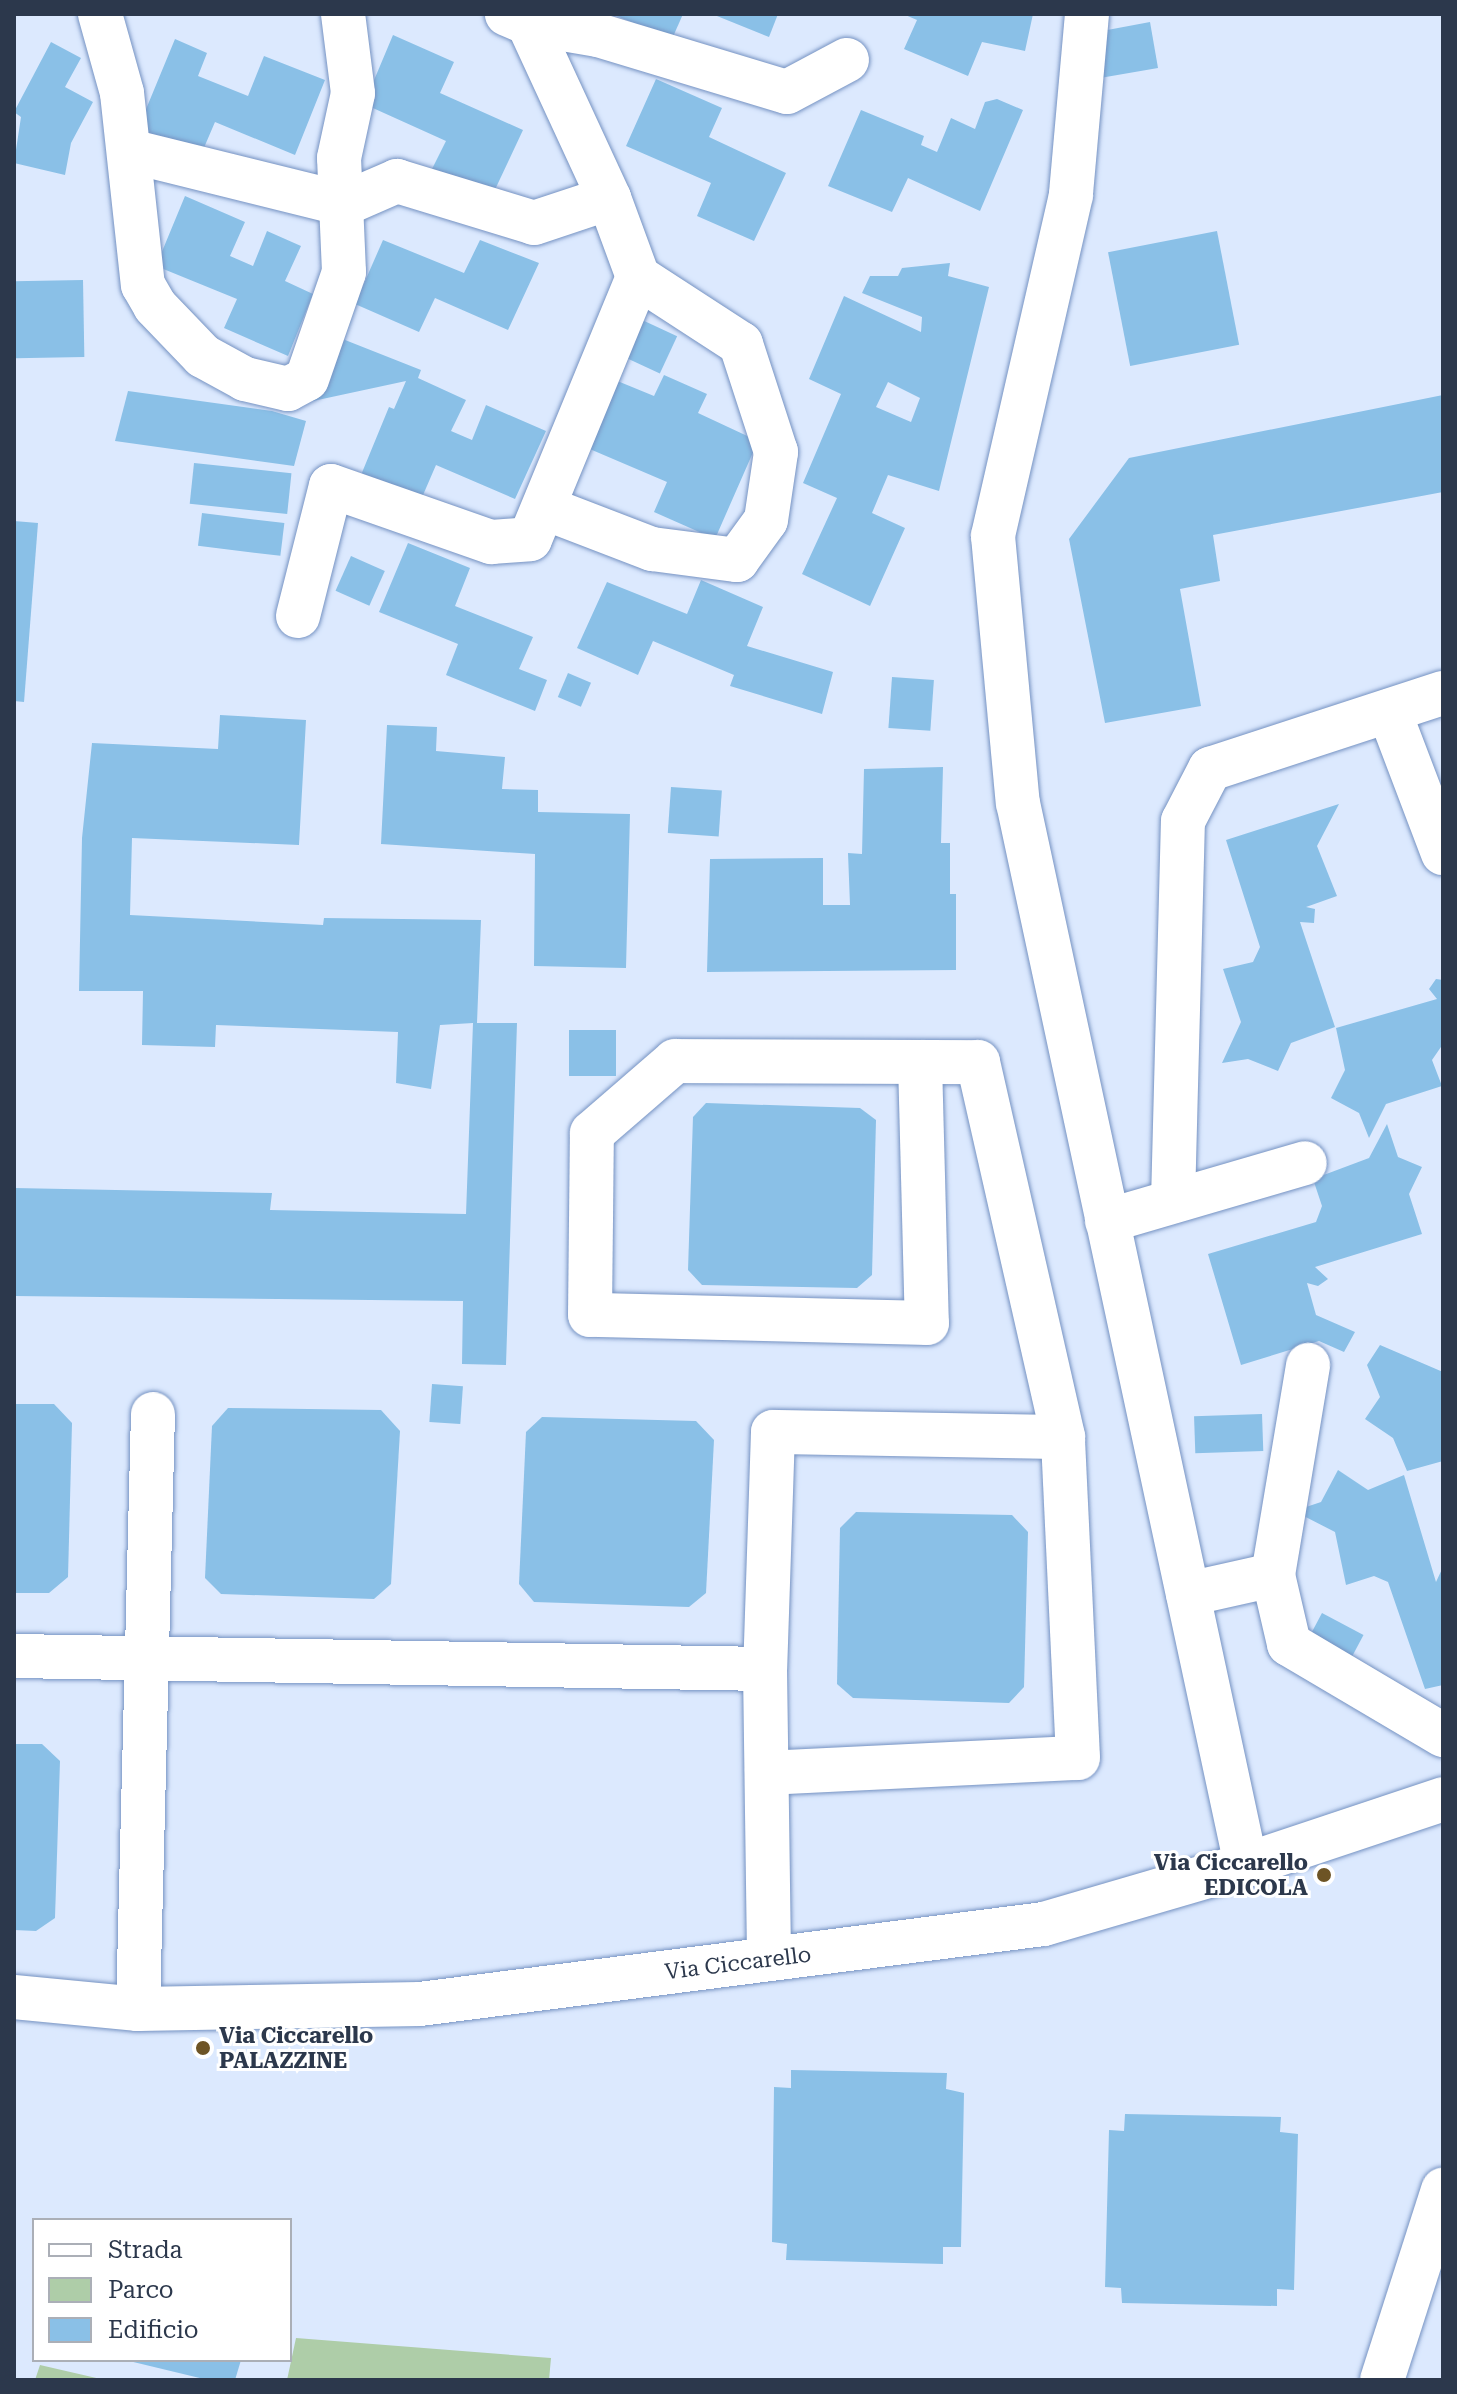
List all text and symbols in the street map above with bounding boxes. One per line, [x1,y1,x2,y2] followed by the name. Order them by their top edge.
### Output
[1154,1849,1308,1900] place label: Via Ciccarello EDICOLA
[1315,1866,1333,1884] marker: Via Ciccarello EDICOLA
[663,1941,813,1985] street label: Via Ciccarello
[219,2022,373,2074] place label: Via Ciccarello PALAZZINE
[194,2039,212,2057] marker: Via Ciccarello PALAZZINE
[32,2218,292,2362] legend
[108,2236,183,2264] text: Strada
[108,2276,174,2304] text: Parco
[108,2316,199,2344] text: Edificio

